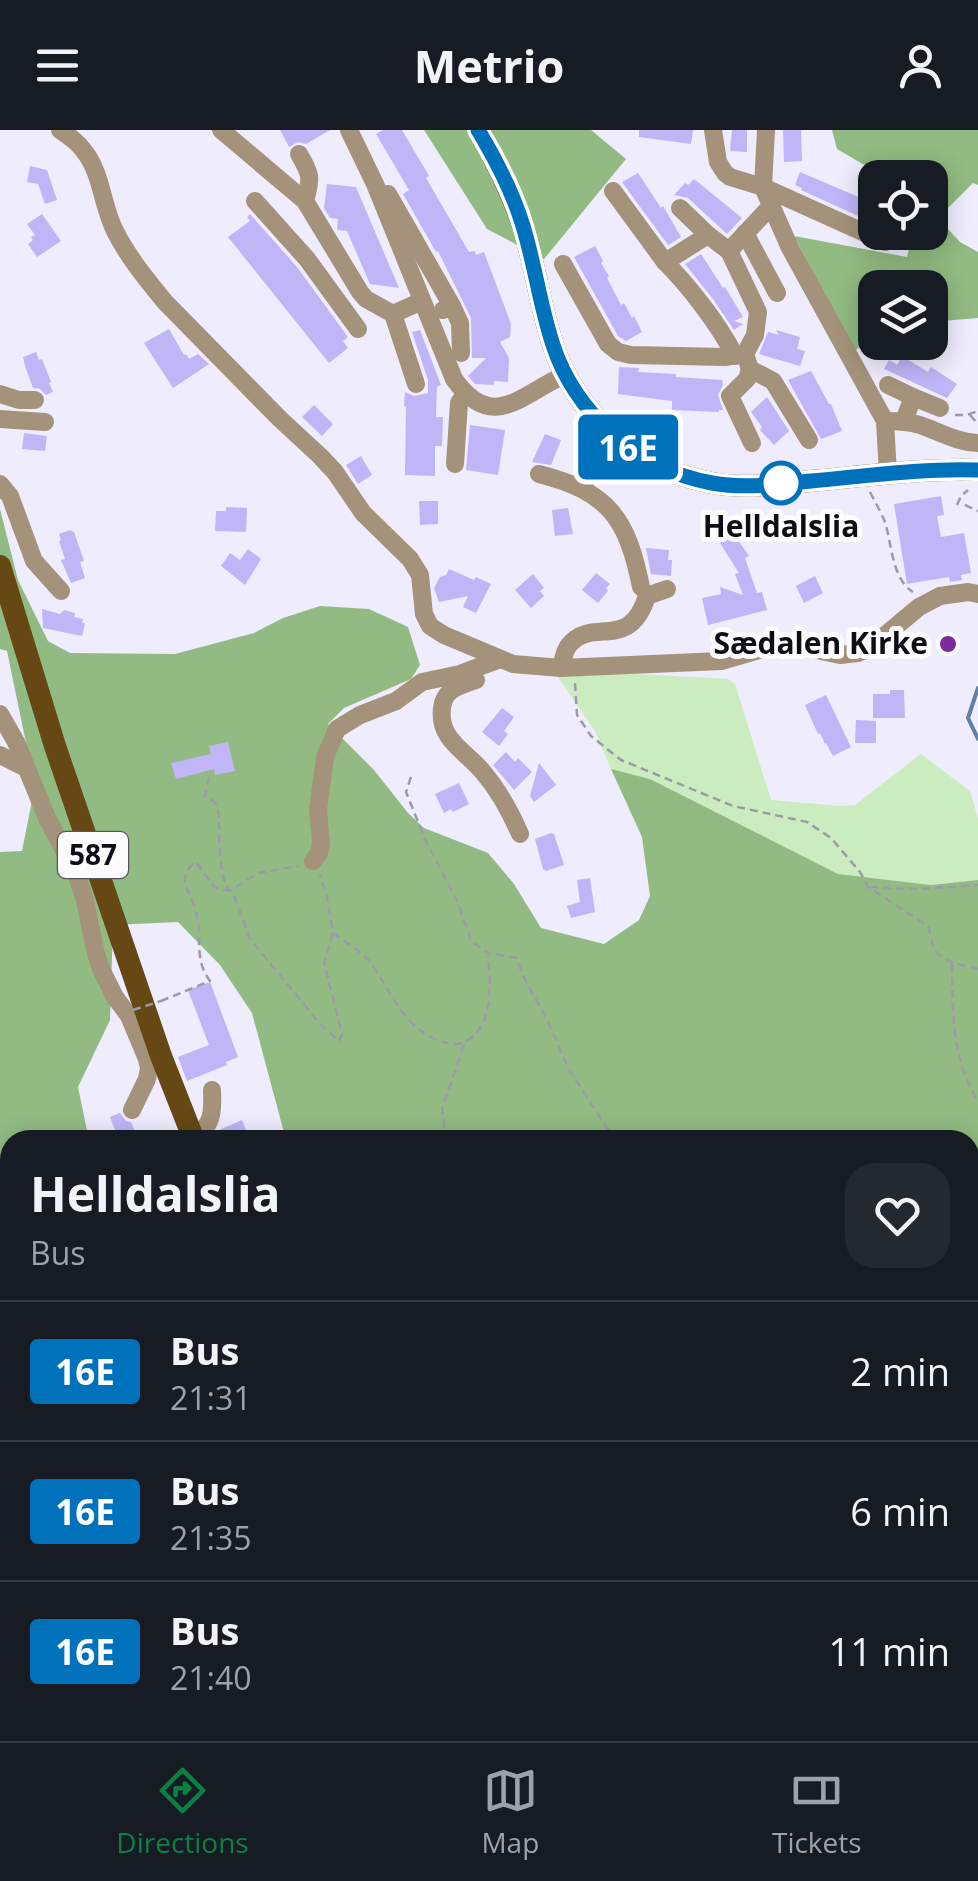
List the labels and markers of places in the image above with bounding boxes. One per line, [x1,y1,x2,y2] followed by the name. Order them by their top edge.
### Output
[760,462,802,504] marker: Helldalslia
[703,505,859,546] place label: Helldalslia
[713,622,928,663] place label: Sædalen Kirke
[937,633,959,655] marker: Sædalen Kirke

